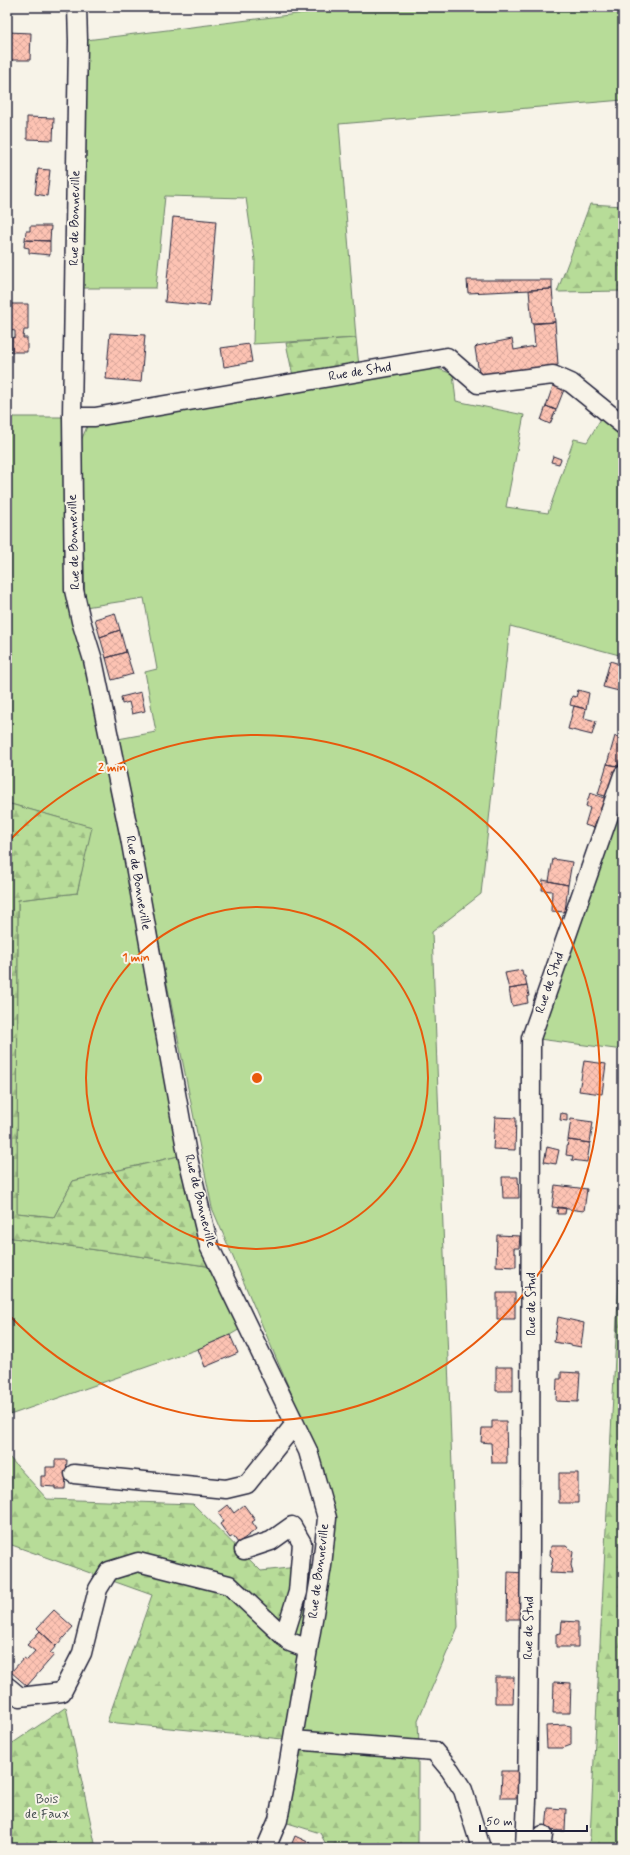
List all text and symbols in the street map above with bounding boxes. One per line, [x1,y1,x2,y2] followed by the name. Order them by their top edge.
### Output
[66,170,84,266] street label: Rue de Bonneville
[327,359,393,385] street label: Rue de Stud
[64,494,84,590] street label: Rue de Bonneville
[98,760,126,776] text: 2 min
[121,834,155,932] street label: Rue de Bonneville
[122,950,150,966] text: 1 min
[532,950,568,1016] street label: Rue de Stud
[250,1071,264,1085] centre of rings
[180,1153,220,1249] street label: Rue de Bonneville
[523,1272,540,1336] street label: Rue de Stud
[305,1522,333,1620] street label: Rue de Bonneville
[520,1596,538,1660] street label: Rue de Stud
[25,1791,69,1823] park label: Bois de Faux
[480,1807,587,1833] scale bar
[486,1814,513,1830] text: 50 m

